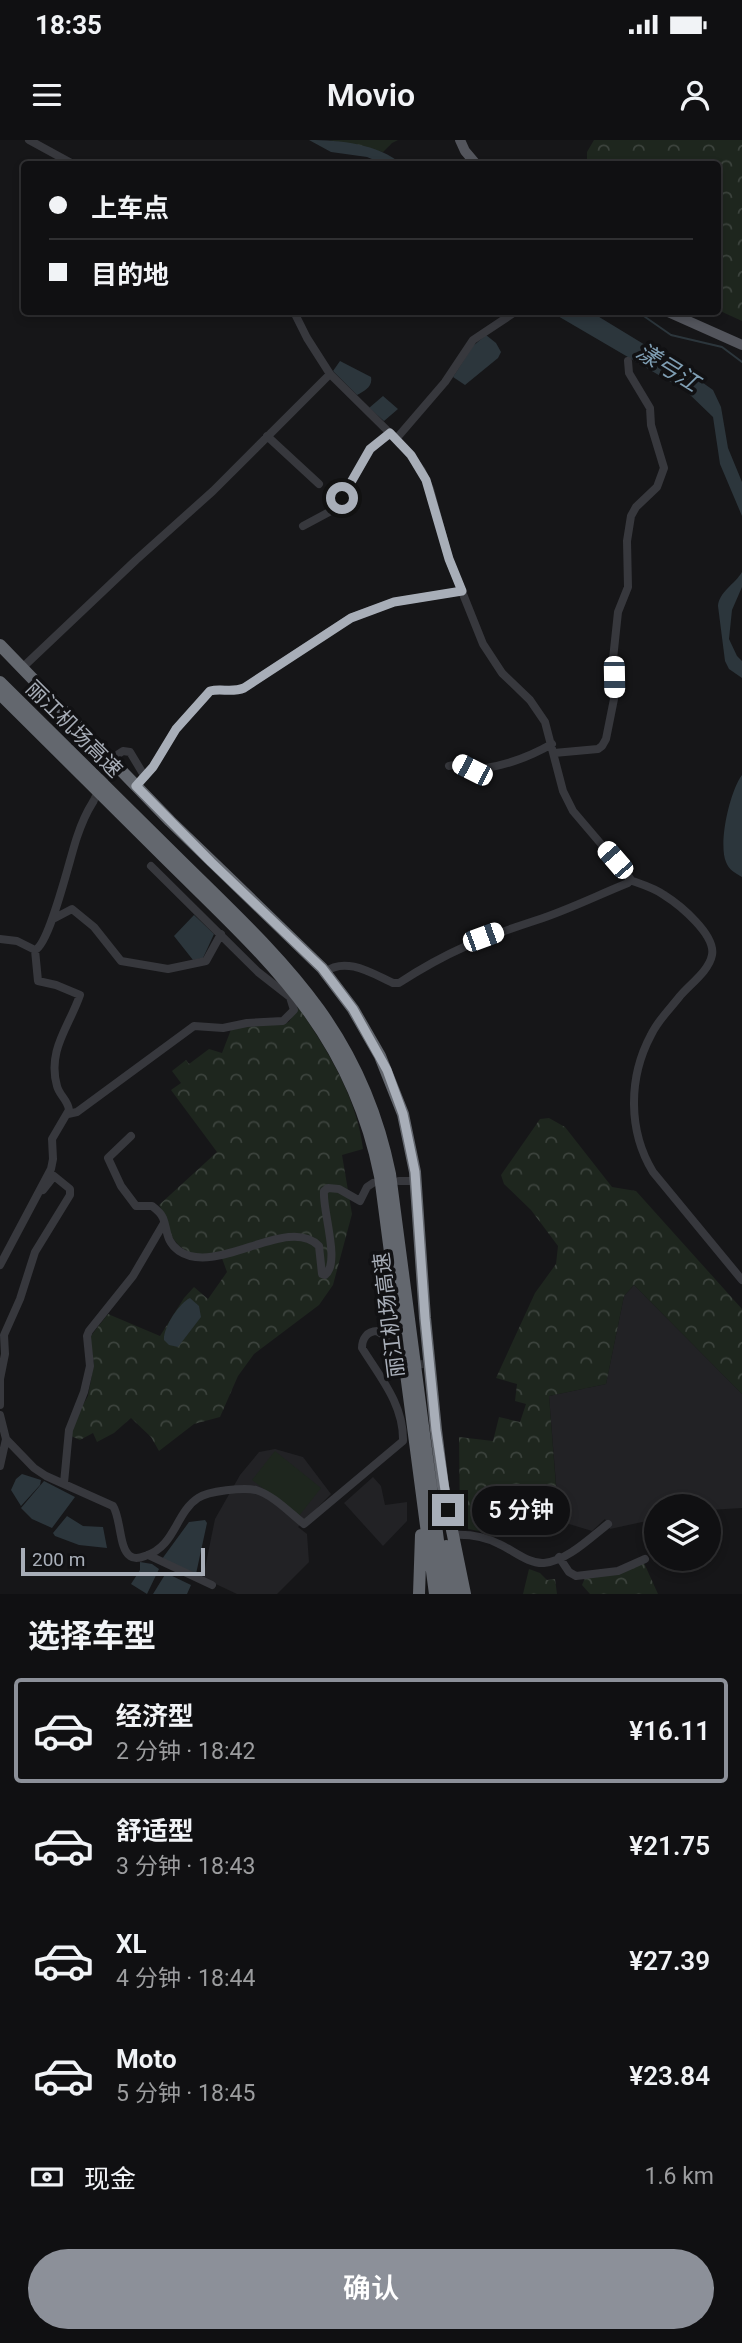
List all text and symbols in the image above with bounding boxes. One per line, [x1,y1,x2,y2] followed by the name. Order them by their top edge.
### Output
[35,10,102,40] text: 18:35
[28,76,66,114] icon: menu
[327,76,415,114] text: Movio
[676,76,714,114] icon: person
[91,193,169,223] text: 上车点
[91,260,169,290] text: 目的地
[631,338,707,399] water label: 漾弓江
[326,482,358,514] route start
[604,656,625,698] car
[21,676,127,782] street label: 丽江机场高速
[449,751,496,789] car
[594,837,637,883] car
[460,920,507,954] car
[369,1251,409,1379] street label: 丽江机场高速
[472,1486,570,1534] callout: 5 分钟
[432,1494,464,1526] route end
[644,1494,721,1571] map controls
[644,1494,721,1571] button: layers
[489,1497,553,1524] text: 5 分钟
[21,1545,205,1577] scale bar
[32,1548,85,1571] text: 200 m
[28,1617,156,1655] text: 选择车型
[32,1699,95,1762] icon: car
[116,1701,194,1731] text: 经济型
[629,1716,710,1746] text: ¥16.11
[116,1738,255,1765] text: 2 分钟 · 18:42
[32,1814,95,1877] icon: car
[116,1816,194,1846] text: 舒适型
[629,1831,710,1861] text: ¥21.75
[116,1853,255,1880] text: 3 分钟 · 18:43
[32,1929,95,1992] icon: car
[116,1929,147,1959] text: XL
[629,1946,710,1976] text: ¥27.39
[116,1965,255,1992] text: 4 分钟 · 18:44
[32,2044,95,2107] icon: car
[116,2044,177,2074] text: Moto
[629,2061,710,2091] text: ¥23.84
[116,2080,255,2107] text: 5 分钟 · 18:45
[28,2158,66,2196] icon: cash
[645,2163,714,2190] text: 1.6 km
[84,2164,136,2194] text: 现金
[28,2249,714,2329] button: 确认

